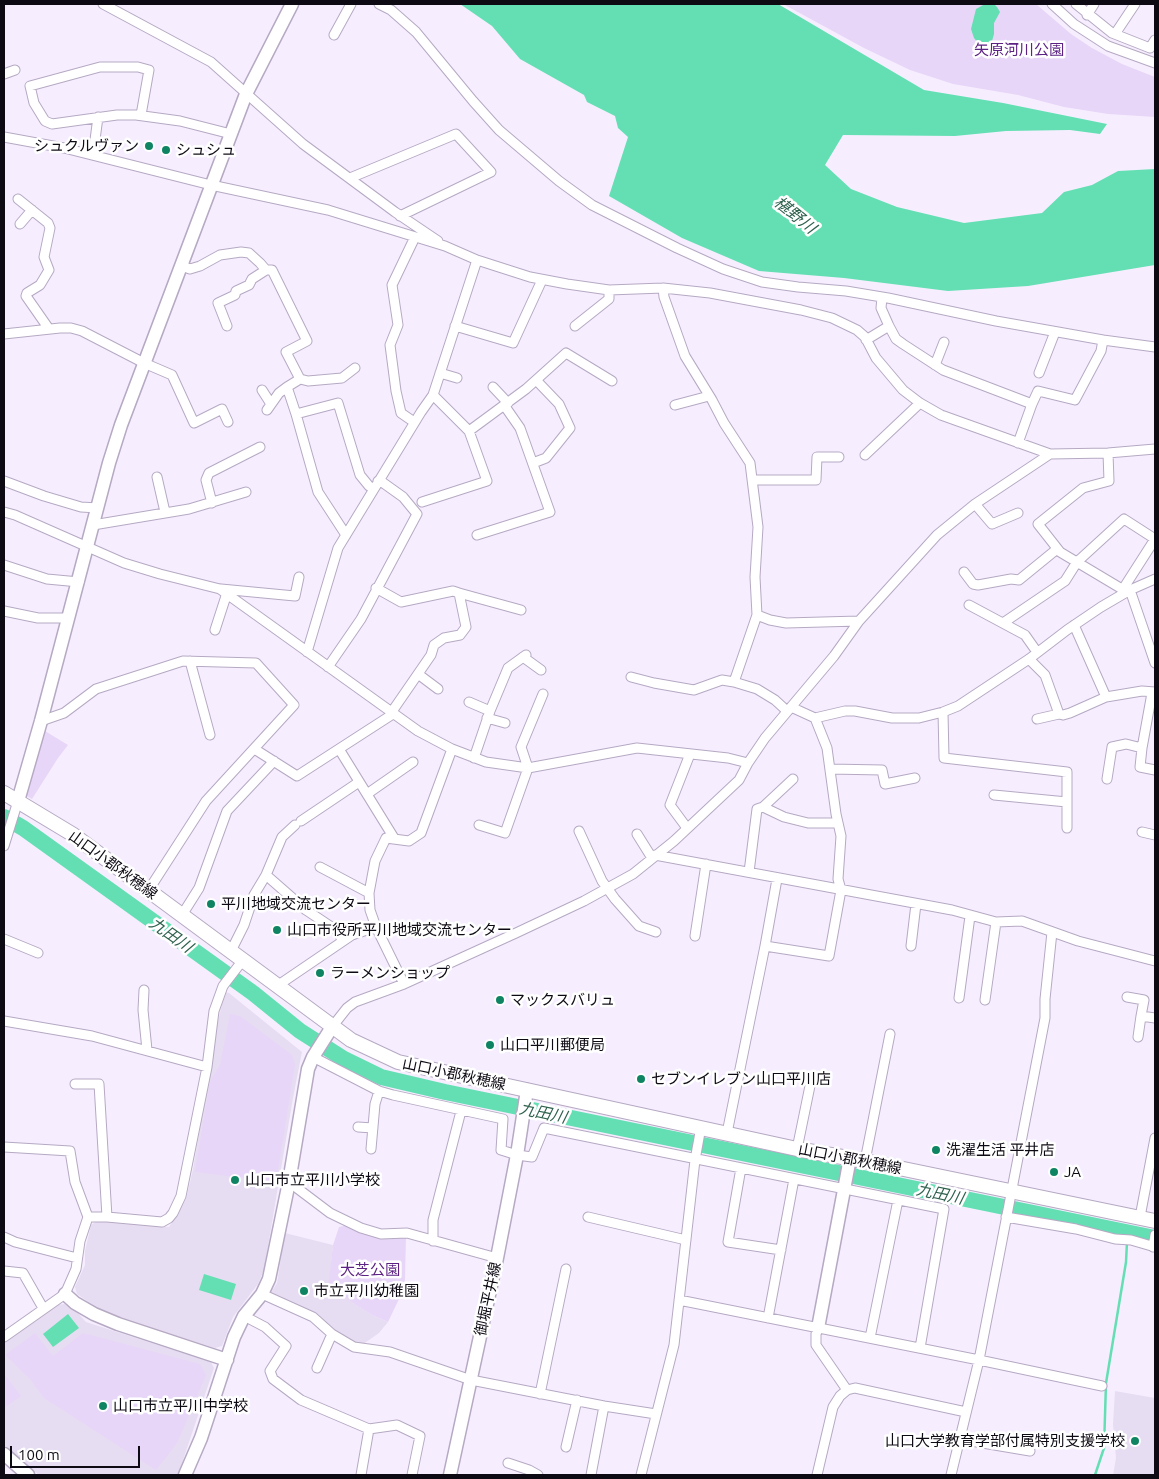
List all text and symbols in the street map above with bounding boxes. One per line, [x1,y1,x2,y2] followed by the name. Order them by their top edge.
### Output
[974,41,1064,59] park label: 矢原河川公園
[34,137,139,155] place label: シュクルヴァン
[143,140,155,152] marker: シュクルヴァン
[176,141,236,159] place label: シュシュ
[160,144,172,156] marker: シュシュ
[770,192,820,238] water label: 椹野川
[65,827,161,903] street label: 山口小郡秋穂線
[221,895,371,913] place label: 平川地域交流センター
[205,898,217,910] marker: 平川地域交流センター
[146,913,196,957] water label: 九田川
[287,921,512,939] place label: 山口市役所平川地域交流センター
[271,924,283,936] marker: 山口市役所平川地域交流センター
[330,964,450,982] place label: ラーメンショップ
[314,967,326,979] marker: ラーメンショップ
[510,991,615,1009] place label: マックスバリュ
[494,994,506,1006] marker: マックスバリュ
[500,1036,605,1054] place label: 山口平川郵便局
[484,1039,496,1051] marker: 山口平川郵便局
[401,1054,507,1094] street label: 山口小郡秋穂線
[651,1070,831,1088] place label: セブンイレブン山口平川店
[635,1073,647,1085] marker: セブンイレブン山口平川店
[518,1099,568,1127] water label: 九田川
[797,1140,903,1178] street label: 山口小郡秋穂線
[946,1141,1054,1159] place label: 洗濯生活 平井店
[930,1144,942,1156] marker: 洗濯生活 平井店
[1064,1163,1081,1181] place label: JA
[1048,1166,1060,1178] marker: JA
[245,1171,380,1189] place label: 山口市立平川小学校
[229,1174,241,1186] marker: 山口市立平川小学校
[915,1180,965,1208] water label: 九田川
[471,1260,505,1338] street label: 御堀平井線
[340,1261,400,1279] park label: 大芝公園
[314,1282,419,1300] place label: 市立平川幼稚園
[298,1285,310,1297] marker: 市立平川幼稚園
[113,1397,248,1415] place label: 山口市立平川中学校
[97,1400,109,1412] marker: 山口市立平川中学校
[885,1432,1125,1450] place label: 山口大学教育学部付属特別支援学校
[1129,1435,1141,1447] marker: 山口大学教育学部付属特別支援学校
[12,1436,142,1468] scale bar
[18,1446,60,1463] text: 100 m

